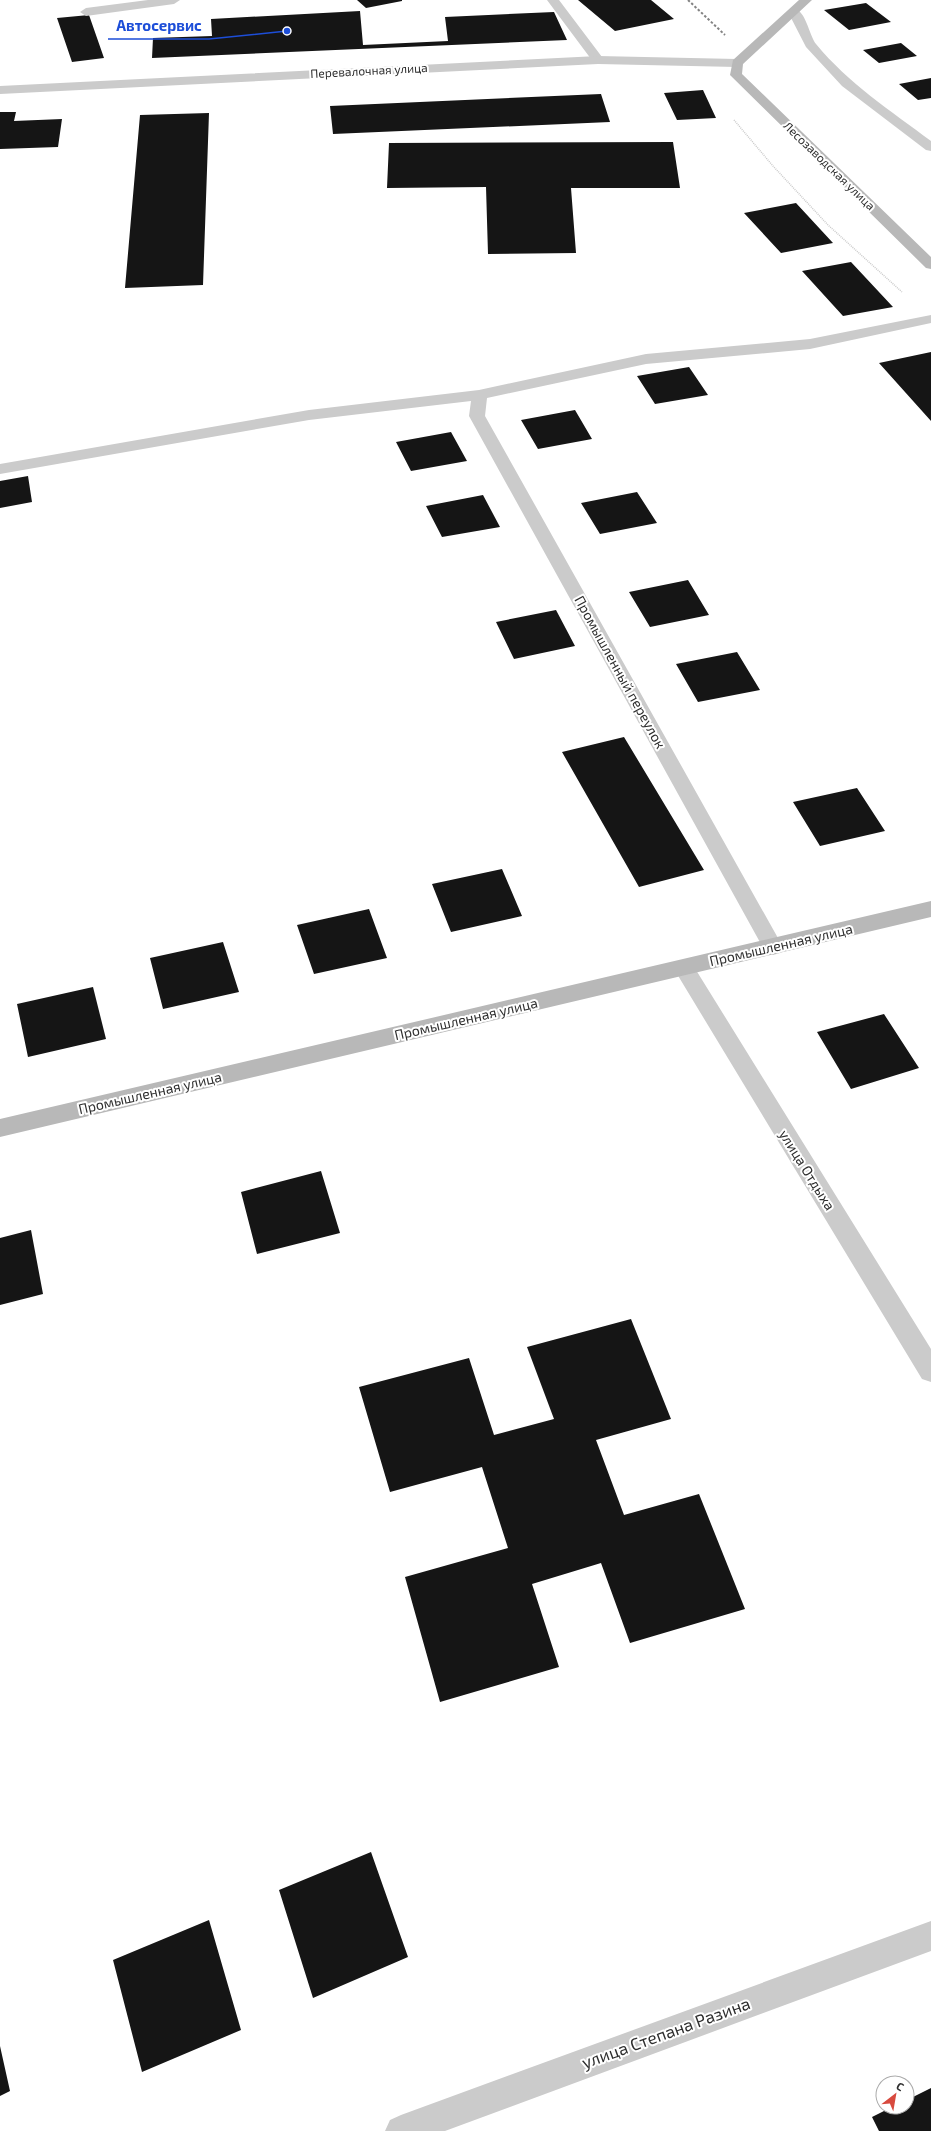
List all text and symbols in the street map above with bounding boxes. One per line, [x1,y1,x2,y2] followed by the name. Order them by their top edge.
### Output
[108,12,209,39] callout: Автосервис
[116,16,202,34] text: Автосервис
[310,60,428,81] street label: Перевалочная улица
[780,118,878,213] street label: Лесозаводская улица
[571,592,670,752] street label: Промышленный переулок
[708,920,854,969] street label: Промышленная улица
[393,994,539,1043] street label: Промышленная улица
[77,1068,223,1117] street label: Промышленная улица
[776,1126,839,1213] street label: улица Отдыха
[579,1992,753,2073] street label: улица Степана Разина
[875,2075,915,2115] north arrow
[894,2079,907,2094] text: С

